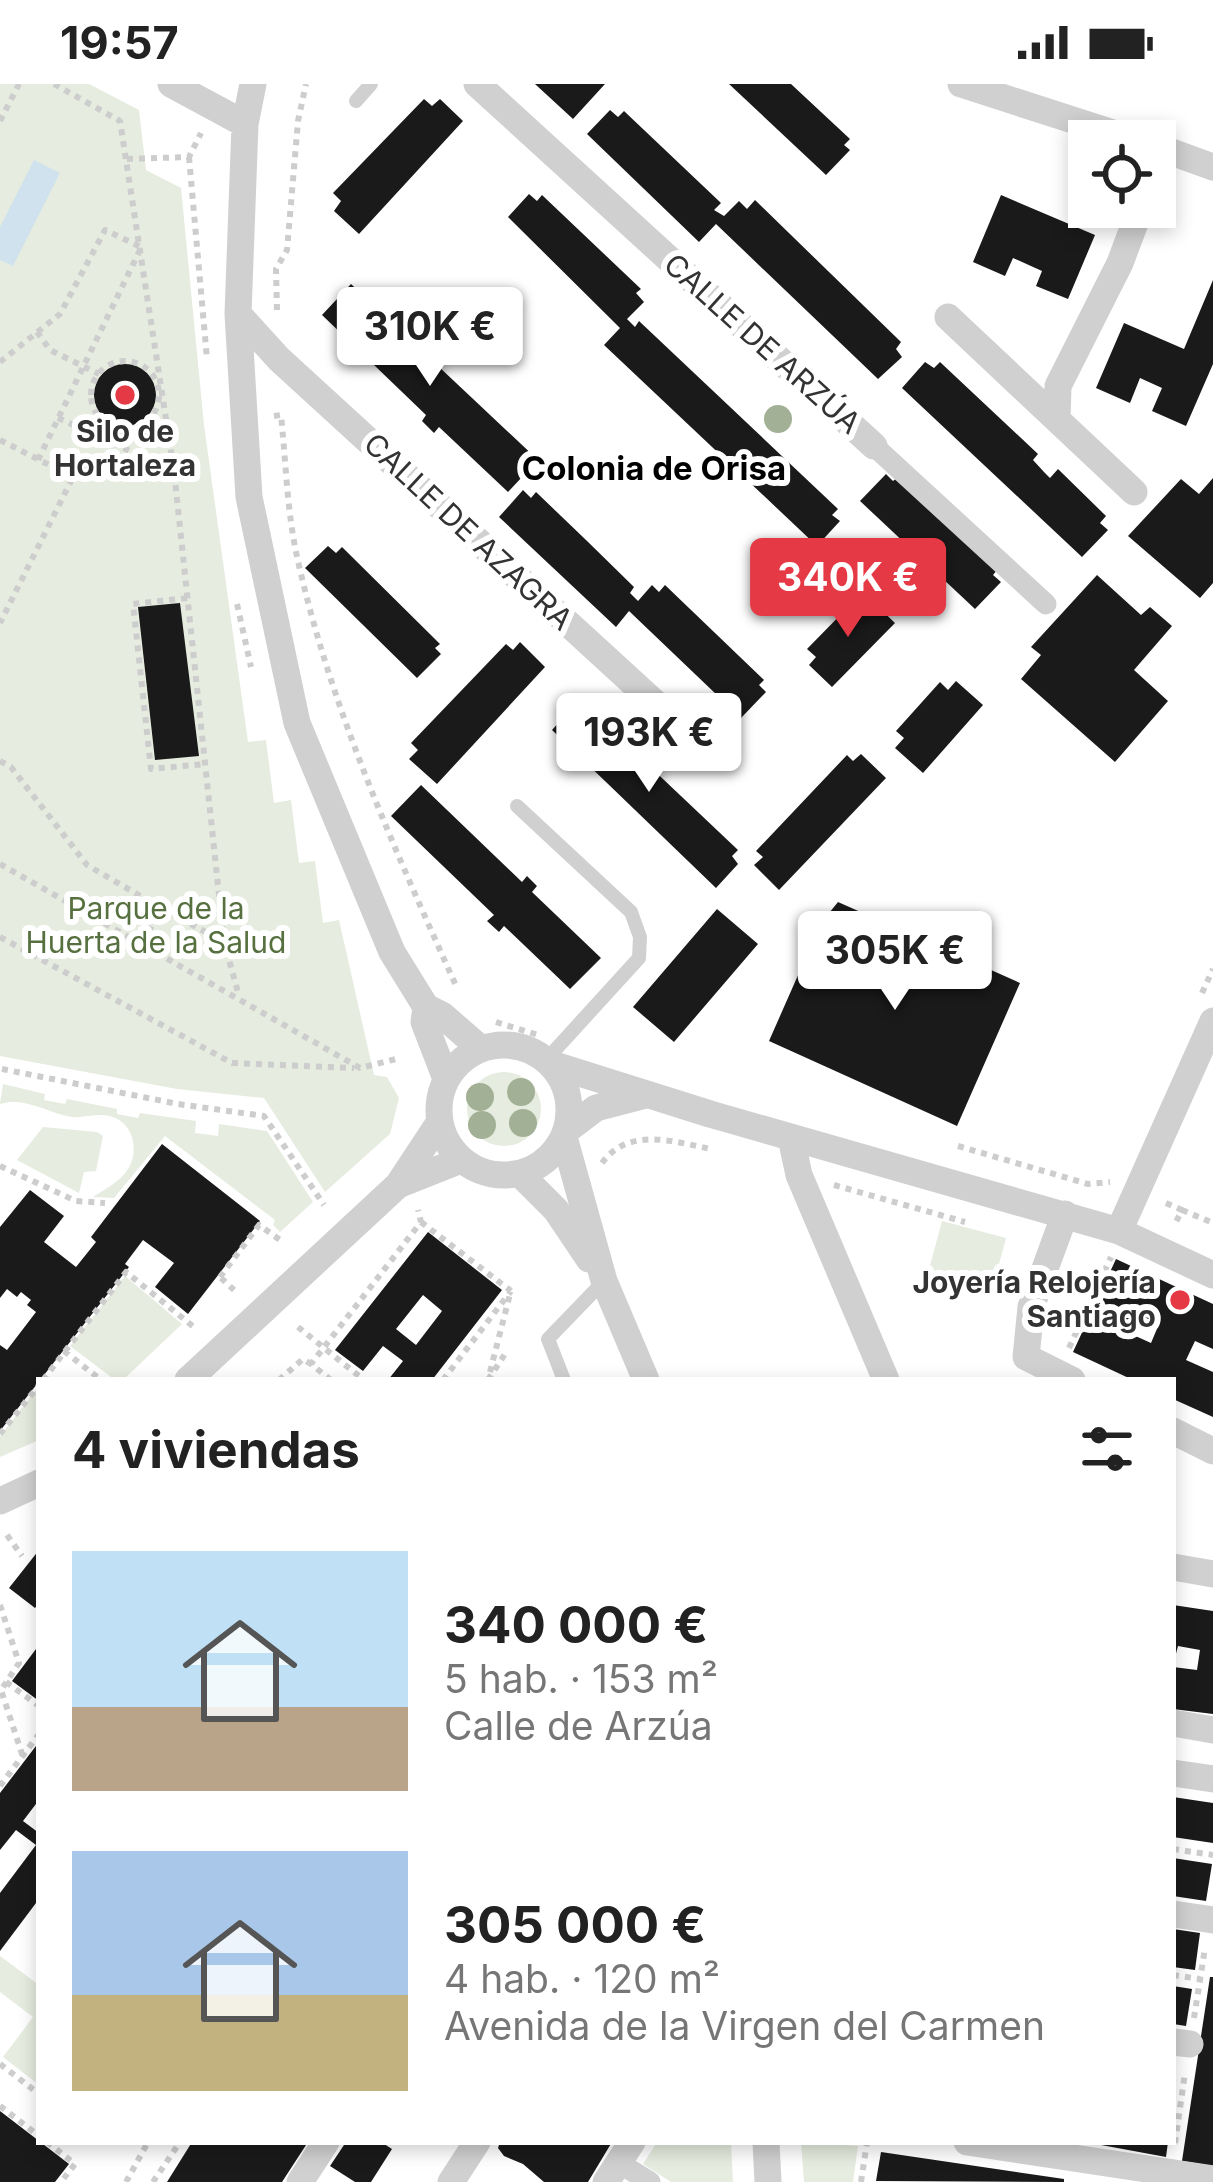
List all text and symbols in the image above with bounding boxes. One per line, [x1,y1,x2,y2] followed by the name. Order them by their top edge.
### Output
[60,15,179,70] text: 19:57
[1068,120,1176,228] map controls
[1068,120,1176,228] button: locate
[657,246,868,441] street label: CALLE DE ARZÚA
[332,287,528,389] pin: 310K €
[364,302,496,349] text: 310K €
[112,382,138,408] marker: Silo de Hortaleza
[54,413,196,483] place label: Silo de Hortaleza
[357,425,580,637] street label: CALLE DE AZAGRA
[522,448,786,488] district label: Colonia de Orisa
[750,538,946,640] pin: 340K €
[777,553,919,600] text: 340K €
[551,693,747,795] pin: 193K €
[583,708,715,755] text: 193K €
[26,890,286,960] park label: Parque de la Huerta de la Salud
[797,911,993,1013] pin: 305K €
[825,926,965,973] text: 305K €
[912,1264,1156,1334] place label: Joyería Relojería Santiago
[1167,1287,1193,1313] marker: Joyería Relojería Santiago
[1074,1416,1140,1482] icon: filters
[72,1419,360,1480] text: 4 viviendas
[444,1594,708,1655] text: 340 000 €
[168,1599,312,1743] icon: home
[444,1655,718,1702] text: 5 hab. · 153 m²
[444,1702,713,1749] text: Calle de Arzúa
[444,1894,706,1955] text: 305 000 €
[168,1899,312,2043] icon: home
[444,1955,720,2002] text: 4 hab. · 120 m²
[444,2002,1045,2049] text: Avenida de la Virgen del Carmen

